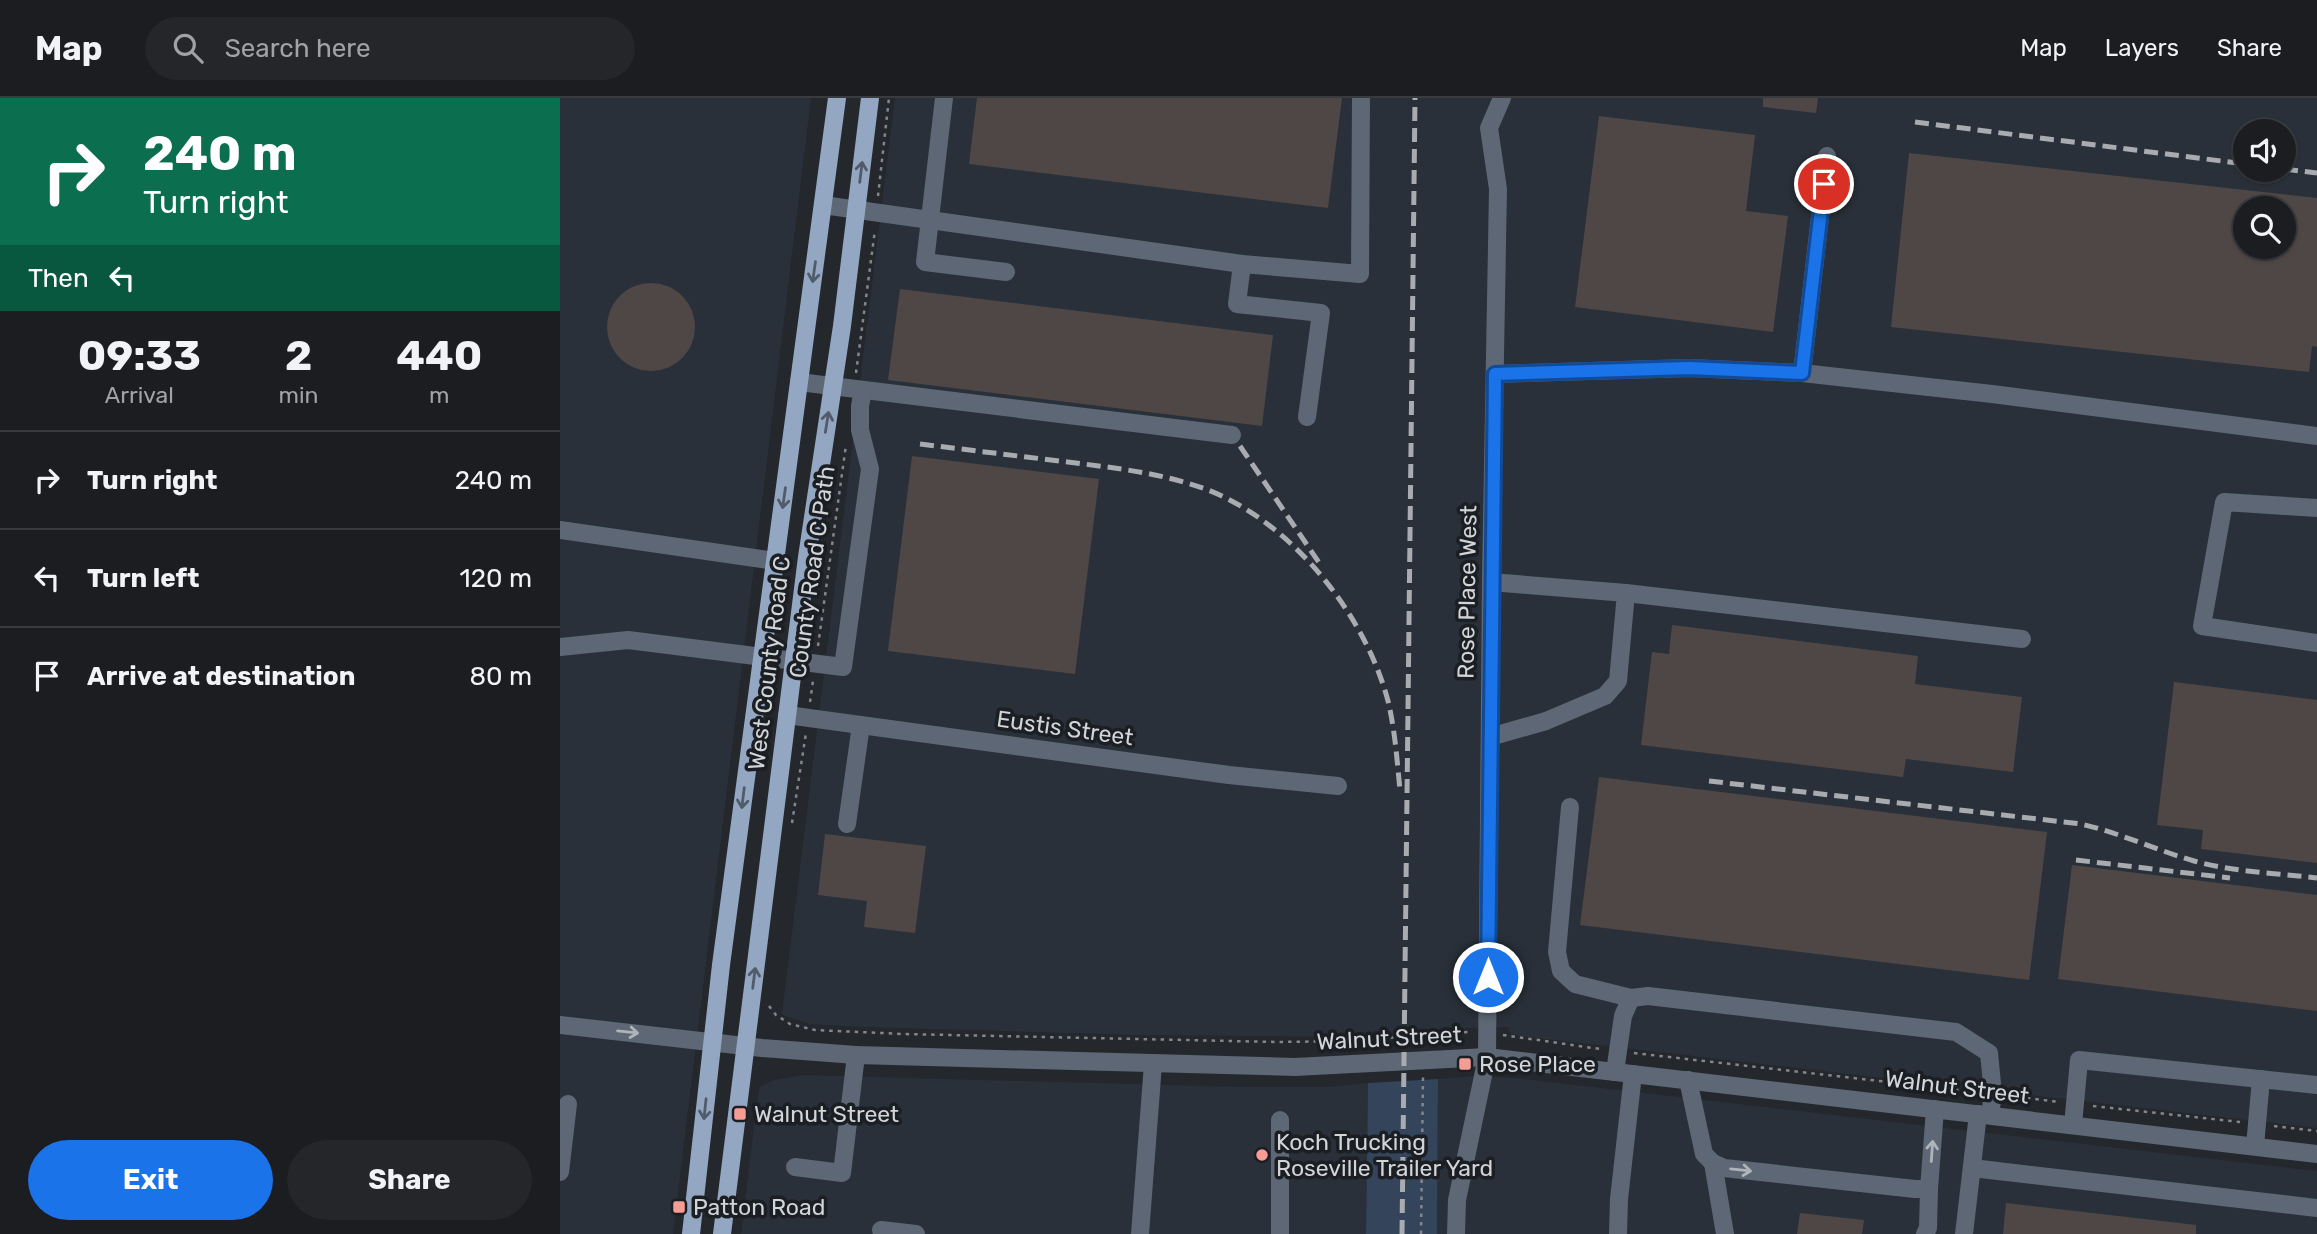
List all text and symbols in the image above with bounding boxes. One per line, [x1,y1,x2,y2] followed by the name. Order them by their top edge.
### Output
[145,17,635,80] search box
[35,29,103,68] text: Map
[169,29,207,67] icon: search
[225,33,370,64] text: Search here
[2020,34,2067,62] text: Map
[2105,34,2179,62] text: Layers
[2217,34,2282,62] text: Share
[2233,119,2296,259] map controls
[2233,119,2296,182] button: sound
[143,124,297,182] text: 240 m
[28,126,119,217] icon: right
[1794,154,1854,214] pin
[854,161,867,184] one-way arrow
[1805,165,1843,203] icon: arrive
[143,183,288,221] text: Turn right
[2233,196,2296,259] button: search
[103,259,141,297] icon: left
[807,260,820,283] one-way arrow
[28,263,89,294] text: Then
[78,331,201,381] text: 09:33
[285,331,312,381] text: 2
[396,331,482,381] text: 440
[105,381,174,409] text: Arrival
[279,381,319,409] text: min
[429,381,450,409] text: m
[821,411,834,434] one-way arrow
[28,461,66,499] icon: right
[783,464,841,680] street label: County Road C Path
[87,465,217,496] text: Turn right
[455,465,532,496] text: 240 m
[777,486,790,509] one-way arrow
[1451,505,1483,679] street label: Rose Place West
[742,554,796,772] street label: West County Road C
[28,559,66,597] icon: left
[87,563,199,594] text: Turn left
[460,563,532,594] text: 120 m
[28,657,66,695] icon: arrive
[87,661,355,692] text: Arrive at destination
[469,661,532,692] text: 80 m
[995,705,1135,751] street label: Eustis Street
[736,786,749,809] one-way arrow
[1451,940,1525,1014] position arrow
[747,967,760,990] one-way arrow
[1316,1020,1462,1056] street label: Walnut Street
[616,1026,639,1039] one-way arrow
[1479,1050,1596,1078] place label: Rose Place
[1457,1056,1473,1072] marker: Rose Place
[1883,1064,2031,1110] street label: Walnut Street
[698,1097,711,1119] one-way arrow
[754,1100,899,1128] place label: Walnut Street
[732,1106,748,1122] marker: Walnut Street
[1276,1128,1493,1182] place label: Koch Trucking Roseville Trailer Yard
[28,1140,273,1220] button: Exit
[287,1140,532,1220] button: Share
[1926,1140,1939,1162] one-way arrow
[1254,1147,1270,1163] marker: Koch Trucking Roseville Trailer Yard
[1729,1163,1751,1176] one-way arrow
[693,1193,825,1221] place label: Patton Road
[671,1199,687,1215] marker: Patton Road

